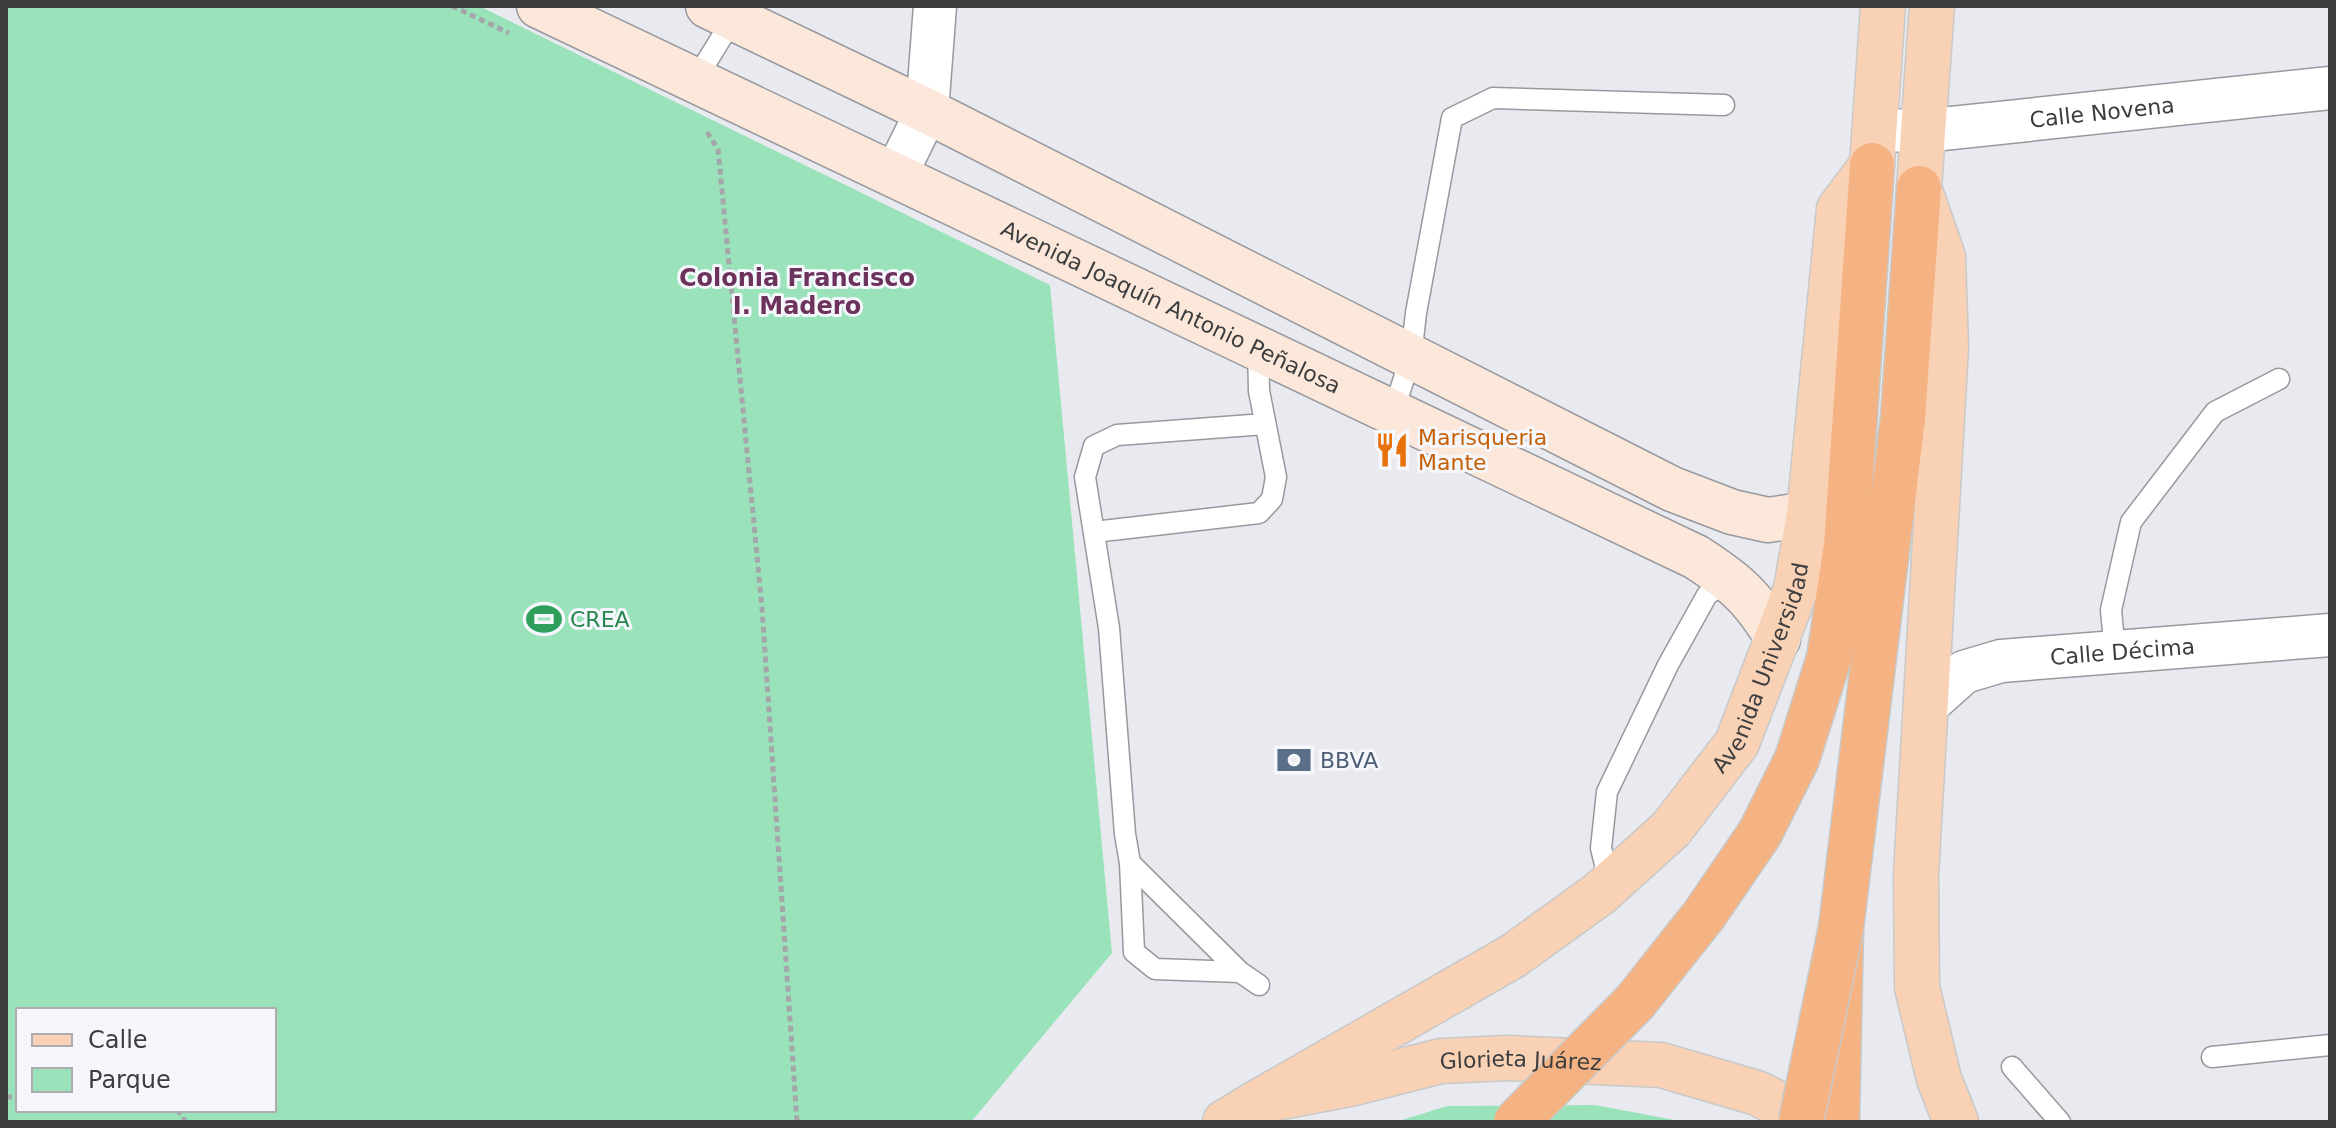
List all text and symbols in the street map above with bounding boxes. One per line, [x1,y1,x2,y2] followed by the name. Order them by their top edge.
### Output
[2028,92,2176,132] street label: Calle Novena
[997,215,1345,398] street label: Avenida Joaquín Antonio Peñalosa
[679,264,915,320] district label: Colonia Francisco I. Madero
[1418,425,1547,475] place label: Marisqueria Mante
[1373,431,1411,469] restaurant icon: Marisqueria Mante
[1706,560,1813,777] street label: Avenida Universidad
[525,600,563,638] sports icon: CREA
[570,607,630,632] place label: CREA
[2049,633,2196,670] street label: Calle Décima
[1275,741,1313,779] bank icon: BBVA
[1320,748,1378,773] place label: BBVA
[16,1008,276,1112] legend
[88,1026,148,1054] text: Calle
[1439,1045,1602,1075] street label: Glorieta Juárez
[88,1066,171,1094] text: Parque

